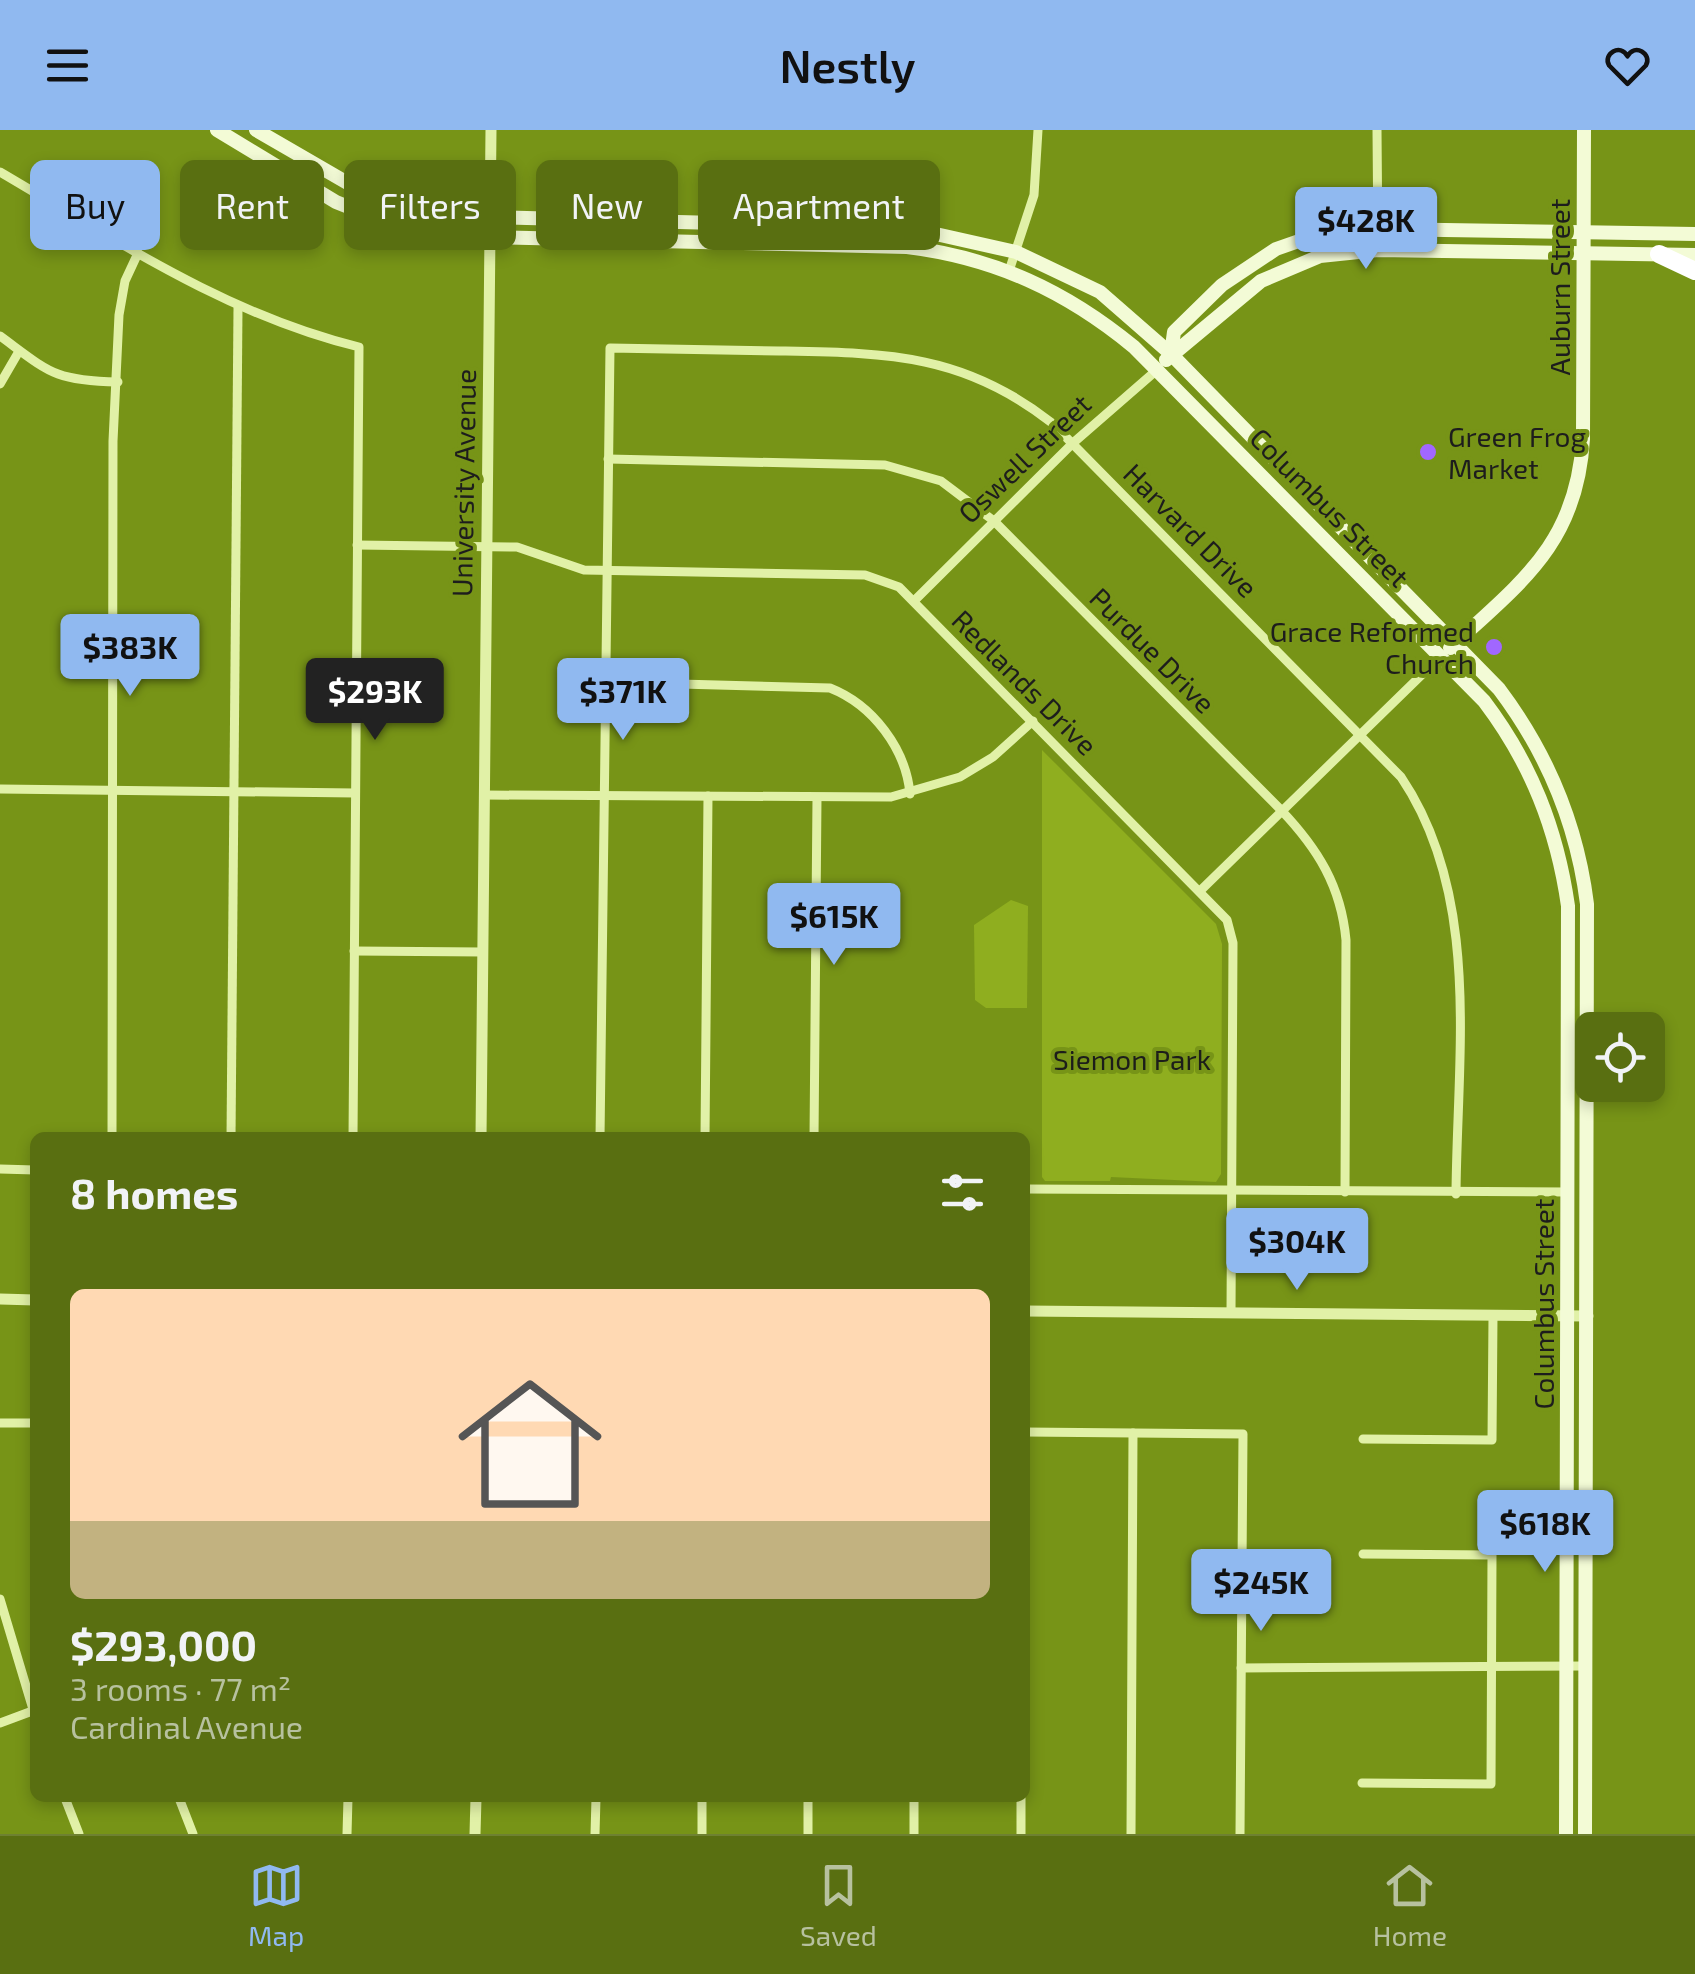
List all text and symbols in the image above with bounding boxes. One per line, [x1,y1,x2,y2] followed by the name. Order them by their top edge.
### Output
[40,38,95,93] icon: menu
[779,38,916,92] text: Nestly
[1600,38,1655,93] icon: heart
[30,160,160,250] chip: Buy
[180,160,324,250] chip: Rent
[344,160,516,250] chip: Filters
[536,160,678,250] chip: New
[698,160,940,250] chip: Apartment
[1296,187,1436,272] pin: $428K
[1542,199,1576,375] street label: Auburn Street
[1317,200,1415,238] text: $428K
[444,369,482,597] street label: University Avenue
[951,386,1097,530] street label: Oswell Street
[1448,419,1586,485] place label: Green Frog Market
[1243,420,1417,594] street label: Columbus Street
[1417,441,1439,463] marker: Green Frog Market
[1117,456,1265,604] street label: Harvard Drive
[1083,580,1223,720] street label: Purdue Drive
[945,602,1105,762] street label: Redlands Drive
[60,614,200,699] pin: $383K
[1270,614,1474,680] place label: Grace Reformed Church
[82,627,178,665] text: $383K
[1483,636,1505,658] marker: Grace Reformed Church
[305,658,445,743] pin: $293K
[553,658,693,743] pin: $371K
[328,671,422,709] text: $293K
[579,671,667,709] text: $371K
[764,883,904,968] pin: $615K
[789,896,879,934] text: $615K
[1575,1012,1665,1102] map controls
[1575,1012,1665,1102] button: locate
[1053,1042,1211,1076] park label: Siemon Park
[935,1165,990,1220] icon: filters
[70,1167,238,1217] text: 8 homes
[1526,1199,1560,1409] street label: Columbus Street
[1227,1208,1367,1293] pin: $304K
[1248,1221,1346,1259] text: $304K
[440,1354,620,1534] icon: home
[1475,1490,1615,1575] pin: $618K
[1499,1503,1591,1541] text: $618K
[1191,1549,1331,1634] pin: $245K
[1213,1562,1309,1600] text: $245K
[70,1619,257,1669] text: $293,000
[70,1669,291,1707] text: 3 rooms · 77 m²
[70,1707,303,1745] text: Cardinal Avenue
[248,1858,304,1952] tab: Map
[800,1858,877,1952] tab: Saved
[1373,1858,1447,1952] tab: Home

